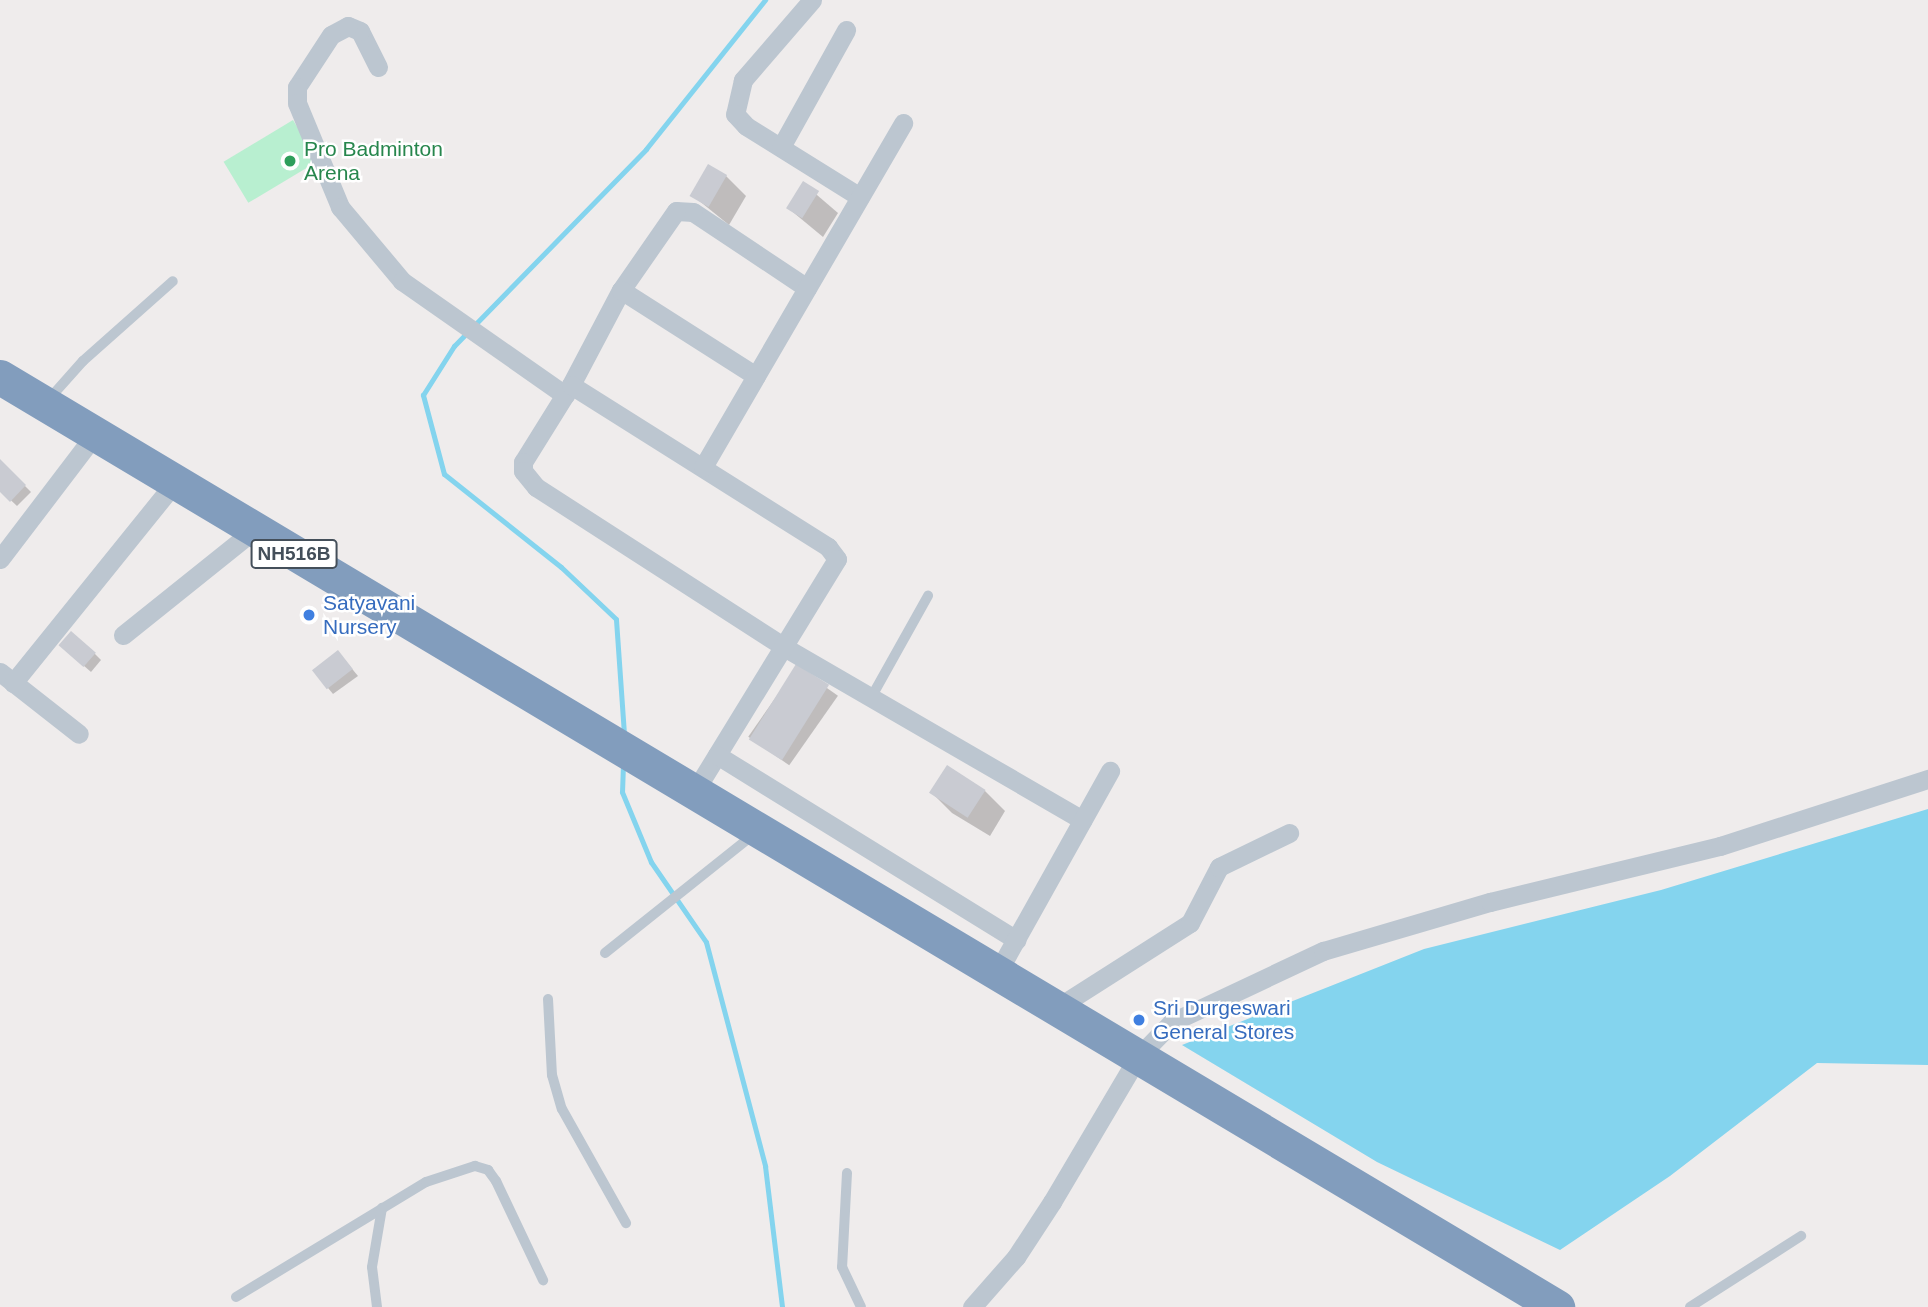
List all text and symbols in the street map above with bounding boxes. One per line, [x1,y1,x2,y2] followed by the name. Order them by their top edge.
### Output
[304,136,443,186] place label: Pro Badminton Arena
[282,153,298,169] marker: Pro Badminton Arena
[250,538,338,569] road number: NH516B
[323,590,415,640] place label: Satyavani Nursery
[301,607,317,623] marker: Satyavani Nursery
[1153,995,1294,1045] place label: Sri Durgeswari General Stores
[1131,1012,1147,1028] marker: Sri Durgeswari General Stores

